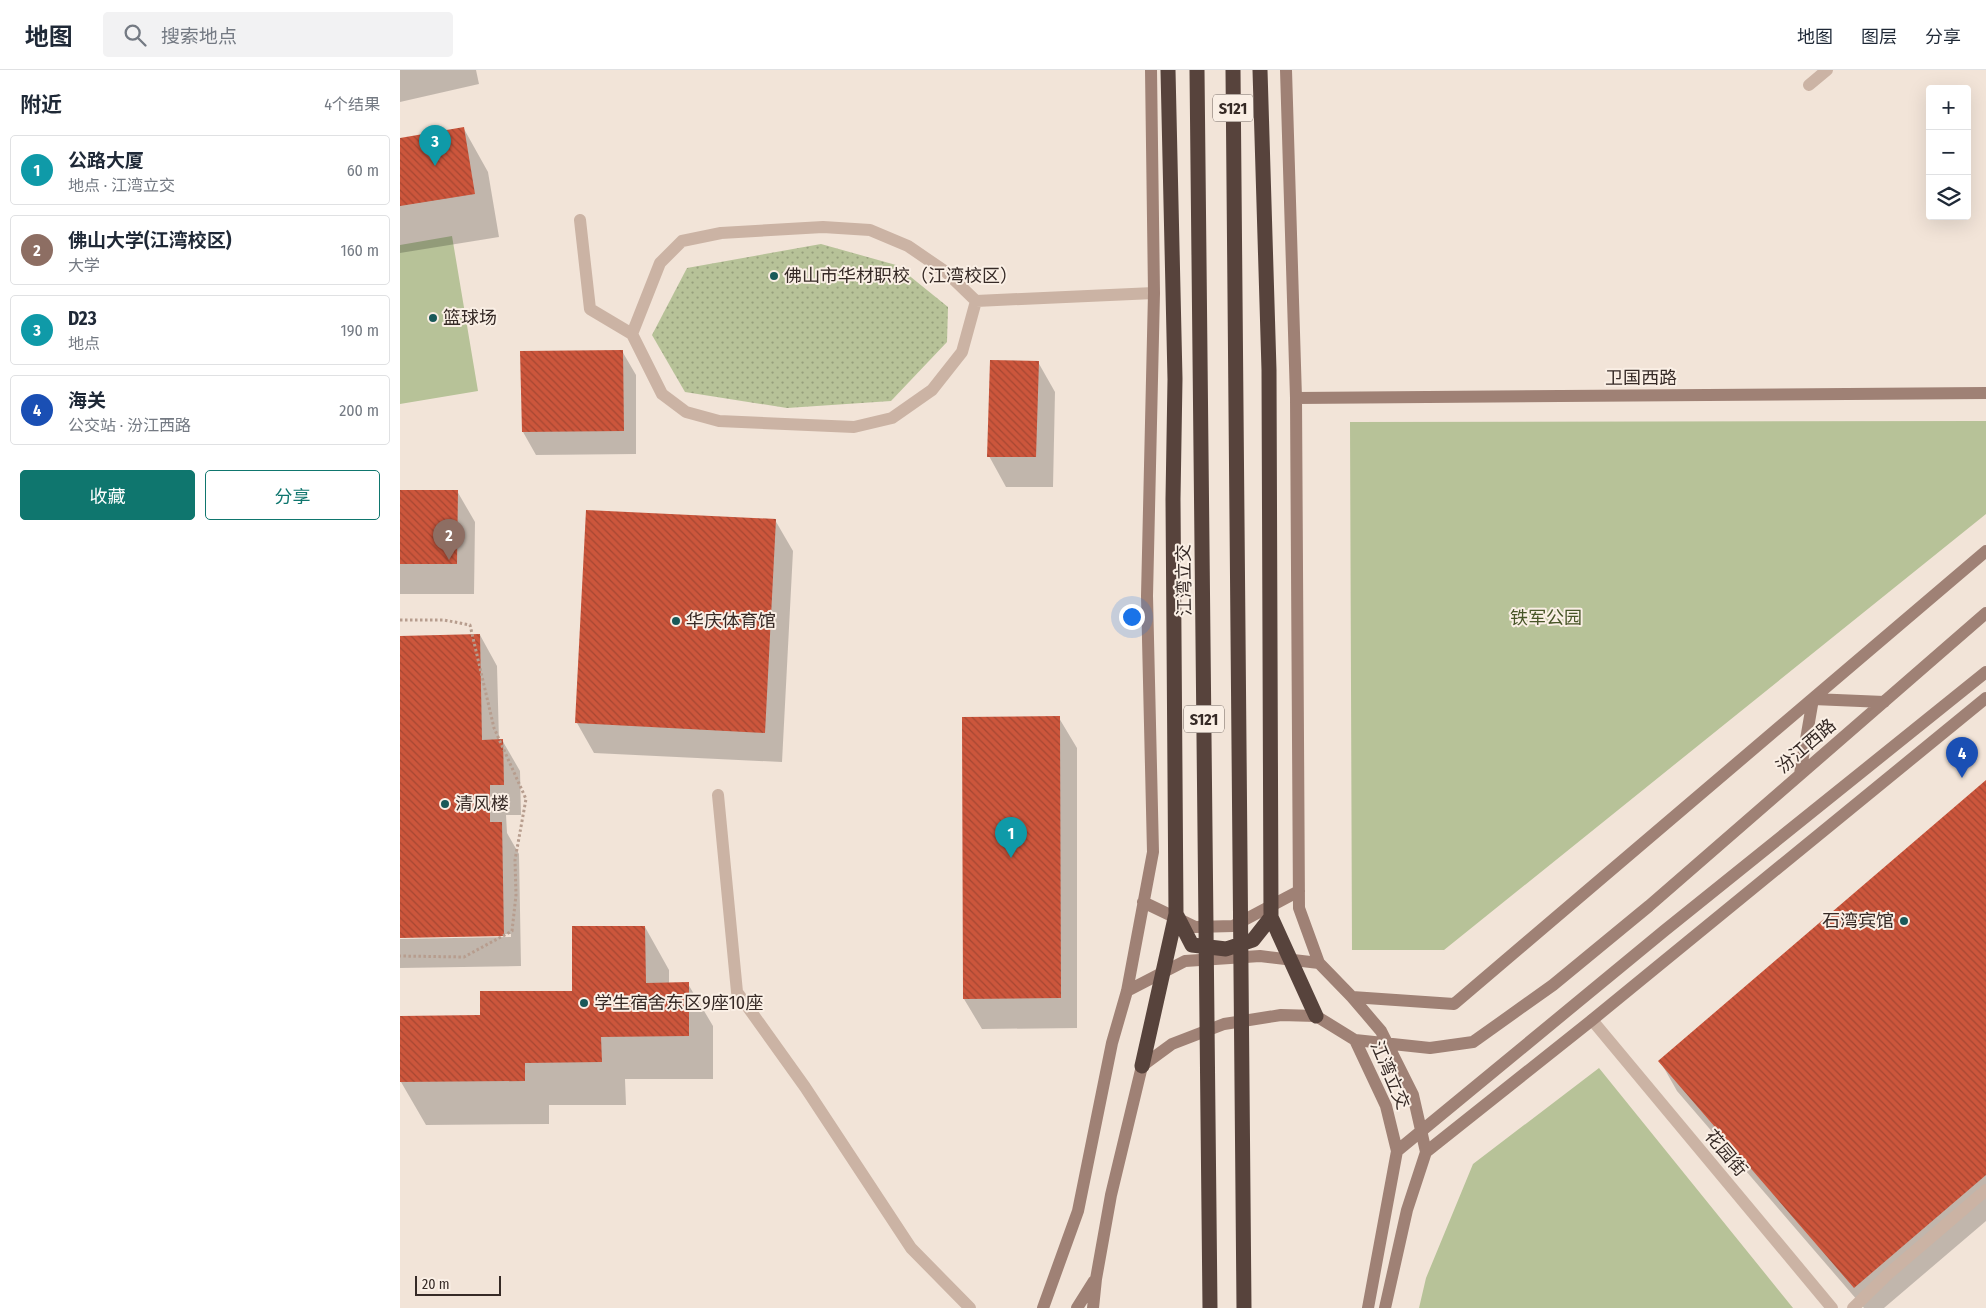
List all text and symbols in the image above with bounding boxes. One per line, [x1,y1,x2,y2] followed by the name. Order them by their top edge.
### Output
[103,12,453,57] search box
[121,21,149,49] icon: search
[25,23,73,51] text: 地图
[161,25,237,48] text: 搜索地点
[1797,26,1833,48] text: 地图
[1861,26,1897,48] text: 图层
[1925,26,1961,48] text: 分享
[1926,85,1971,220] map controls
[1926,85,1971,130] button: +
[20,92,62,118] text: 附近
[1213,94,1253,122] road number: S121
[324,95,380,114] text: 4个结果
[419,125,451,166] pin: 3
[1926,130,1971,175] button: −
[68,149,144,172] text: 公路大厦
[34,161,40,180] text: 1
[347,161,379,180] text: 60 m
[1926,175,1971,220] button: layers
[68,176,175,195] text: 地点 · 江湾立交
[68,229,231,252] text: 佛山大学(江湾校区)
[33,241,41,260] text: 2
[340,241,379,260] text: 160 m
[68,256,100,275] text: 大学
[784,265,1018,287] place label: 佛山市华材职校（江湾校区）
[768,270,780,282] marker: 佛山市华材职校（江湾校区）
[68,307,97,330] text: D23
[443,307,497,329] place label: 篮球场
[427,312,439,324] marker: 篮球场
[33,321,41,340] text: 3
[341,321,379,340] text: 190 m
[68,334,100,353] text: 地点
[1605,367,1677,389] street label: 卫国西路
[68,389,106,412] text: 海关
[33,401,41,420] text: 4
[339,401,379,420] text: 200 m
[68,416,191,435] text: 公交站 · 汾江西路
[20,470,195,520] button: 收藏
[205,470,380,520] button: 分享
[433,519,465,560] pin: 2
[1172,544,1196,616] street label: 江湾立交
[1119,604,1145,630] your location
[1510,607,1582,629] park label: 铁军公园
[686,610,776,632] place label: 华庆体育馆
[670,615,682,627] marker: 华庆体育馆
[1184,706,1224,732] road number: S121
[1772,714,1840,778] street label: 汾江西路
[1946,737,1978,778] pin: 4
[455,793,509,815] place label: 清风楼
[439,798,451,810] marker: 清风楼
[995,817,1027,858] pin: 1
[1822,910,1894,932] place label: 石湾宾馆
[1898,915,1910,927] marker: 石湾宾馆
[594,992,763,1014] place label: 学生宿舍东区9座10座
[578,997,590,1009] marker: 学生宿舍东区9座10座
[1366,1038,1414,1112] street label: 江湾立交
[1700,1125,1752,1181] street label: 花园街
[415,1273,501,1296] scale bar
[422,1276,450,1293] text: 20 m

